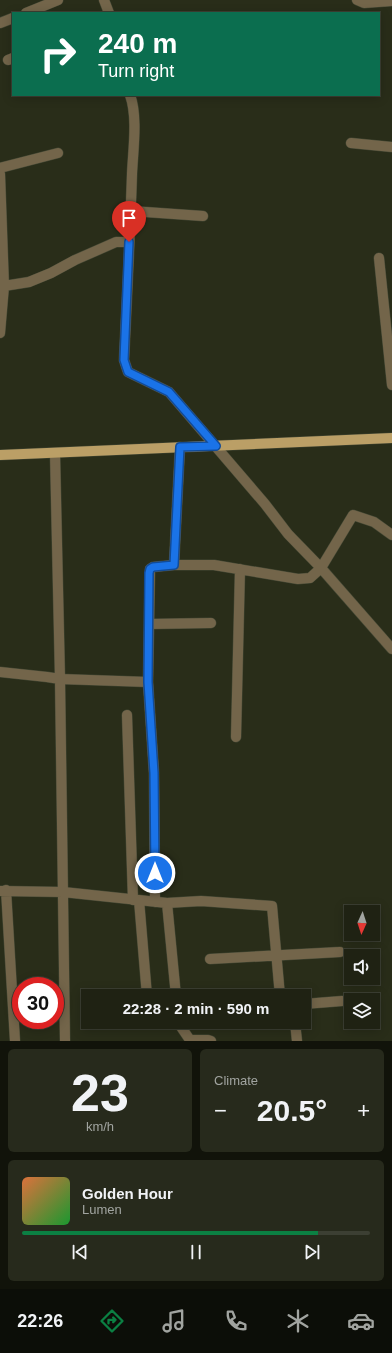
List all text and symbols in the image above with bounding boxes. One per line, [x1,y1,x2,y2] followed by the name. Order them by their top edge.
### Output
[32,28,84,80] icon: right
[98,28,177,59] text: 240 m
[98,61,174,81] text: Turn right
[112,201,146,242] pin
[118,207,140,229] icon: arrive
[134,852,176,894] position arrow
[344,905,380,941] north arrow
[344,905,380,1029] map controls
[344,949,380,985] button: sound
[12,977,64,1029] speed limit sign: 30
[344,993,380,1029] button: layers
[123,1000,269,1017] text: 22:28 · 2 min · 590 m
[71,1064,129,1122] text: 23
[214,1073,258,1088] text: Climate
[257,1094,327,1127] text: 20.5°
[214,1098,227,1123] text: −
[357,1098,370,1123] text: +
[86,1119,114,1134] text: km/h
[82,1185,173,1202] text: Golden Hour
[82,1202,122,1217] text: Lumen
[69,1241,91,1263] icon: previous
[185,1241,207,1263] icon: pause
[301,1241,323,1263] icon: next
[98,1307,126,1335] icon: directions
[160,1307,188,1335] icon: music
[222,1307,250,1335] icon: phone
[284,1307,312,1335] icon: climate
[347,1307,375,1335] icon: car
[17,1311,63,1331] text: 22:26

